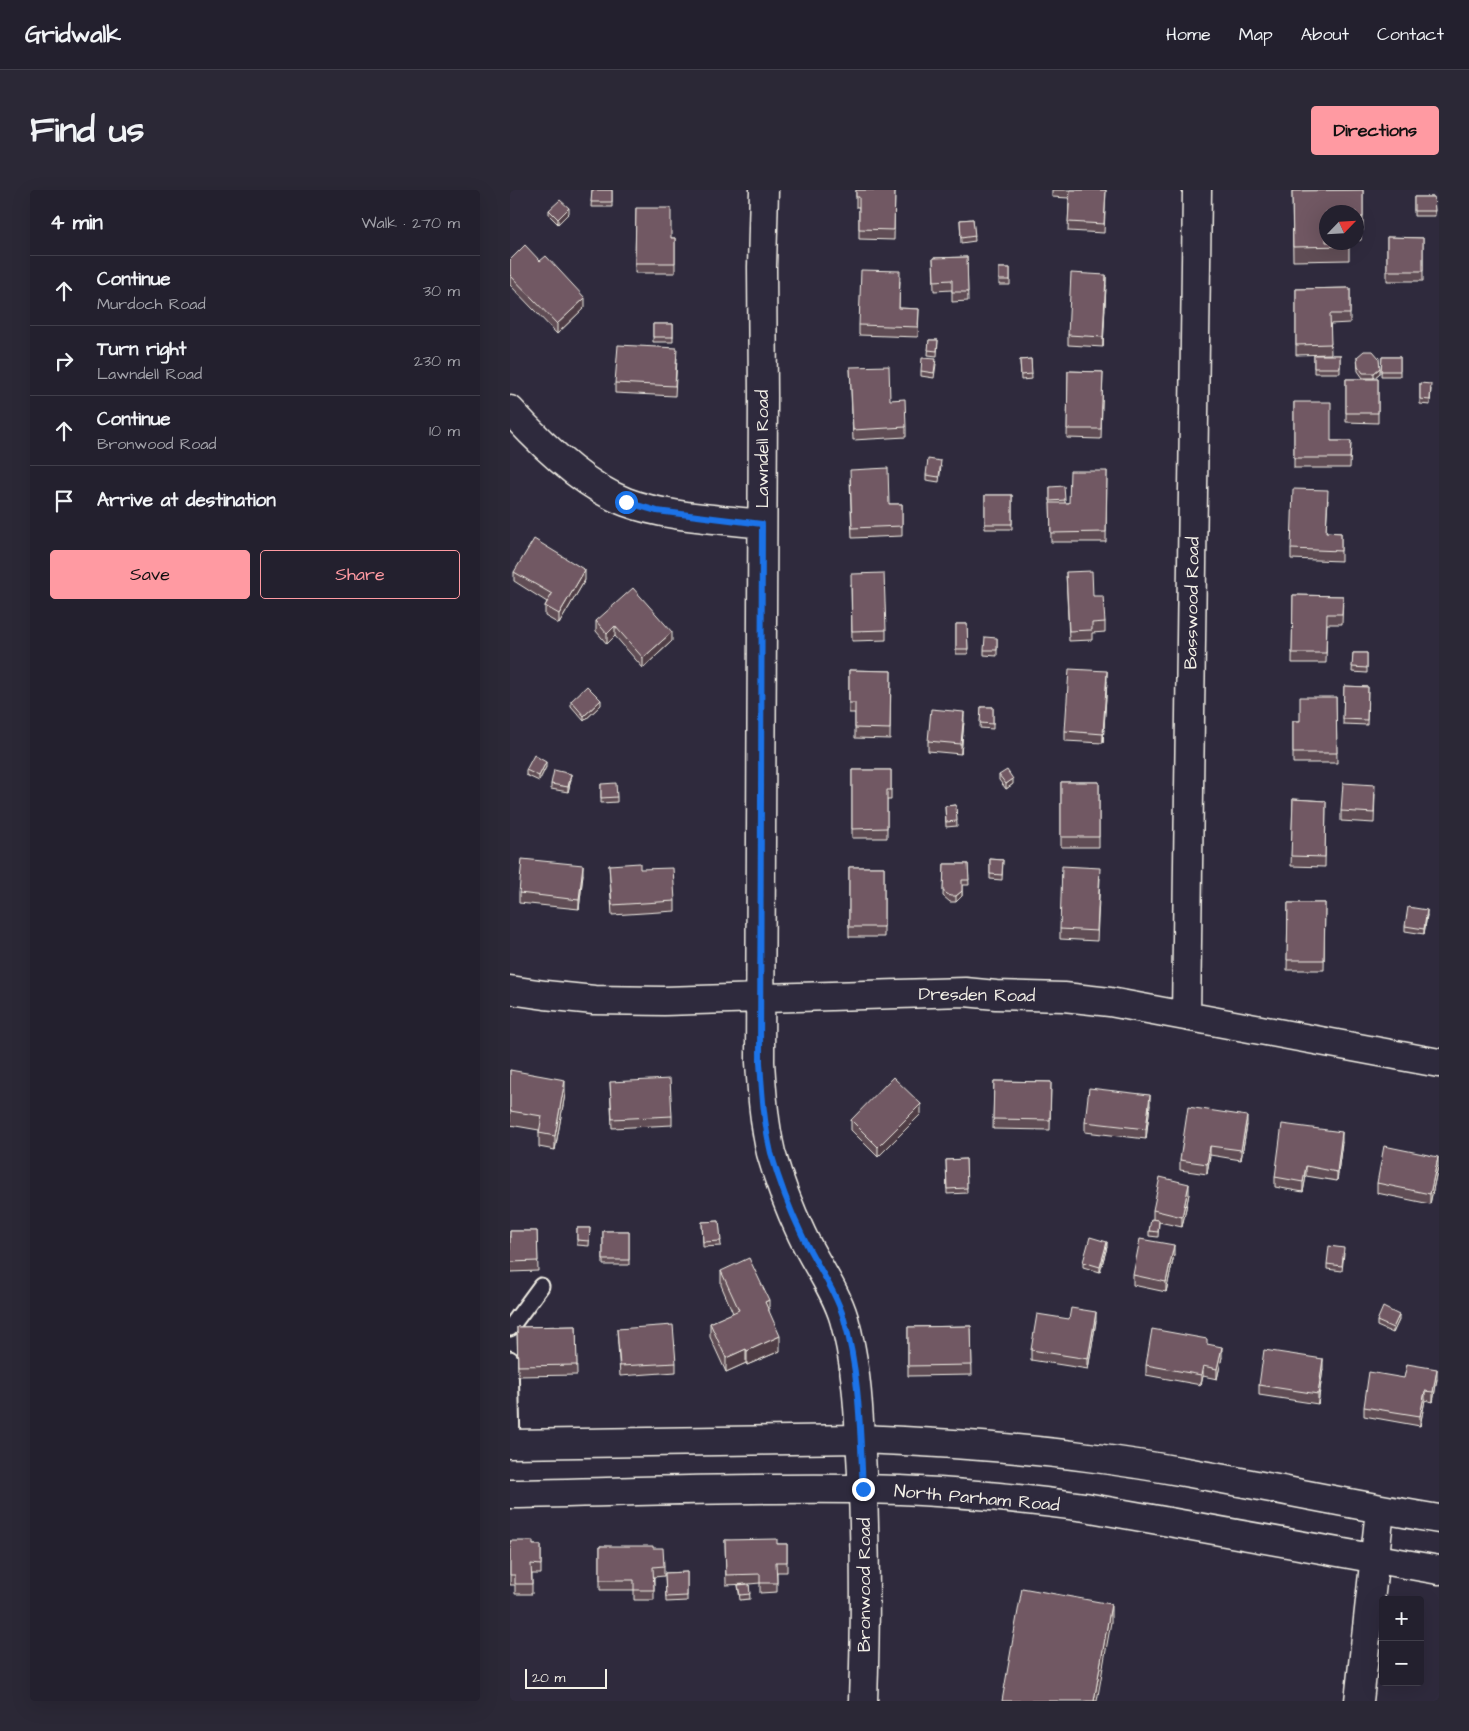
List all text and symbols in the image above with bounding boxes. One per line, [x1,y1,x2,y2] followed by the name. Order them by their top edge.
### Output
[25,18,121,52] text: Gridwalk
[1166,22,1211,47] text: Home
[1239,22,1273,47] text: Map
[1301,22,1349,47] text: About
[1377,22,1444,47] text: Contact
[30,106,144,155] text: Find us
[1311,106,1439,155] button: Directions
[1319,205,1364,250] north arrow
[50,208,103,237] text: 4 min
[361,212,460,234] text: Walk · 270 m
[97,266,171,293] text: Continue
[50,277,78,305] icon: ahead
[423,280,460,302] text: 30 m
[97,293,206,315] text: Murdoch Road
[97,336,186,363] text: Turn right
[50,347,78,375] icon: right
[414,350,460,372] text: 230 m
[97,363,202,385] text: Lawndell Road
[750,390,775,508] street label: Lawndell Road
[97,406,171,433] text: Continue
[50,417,78,445] icon: ahead
[429,420,460,442] text: 10 m
[97,433,217,455] text: Bronwood Road
[50,487,78,515] icon: arrive
[97,487,276,514] text: Arrive at destination
[615,491,638,514] route start
[1178,536,1206,670] street label: Basswood Road
[50,550,250,599] button: Save
[260,550,460,599] button: Share
[918,981,1036,1009] street label: Dresden Road
[852,1478,875,1501] route end
[893,1478,1061,1518] street label: North Parham Road
[852,1518,877,1652] street label: Bronwood Road
[1379,1596,1424,1686] map controls
[1379,1596,1424,1641] button: +
[1379,1641,1424,1686] button: −
[525,1666,608,1689] scale bar
[532,1668,565,1688] text: 20 m

